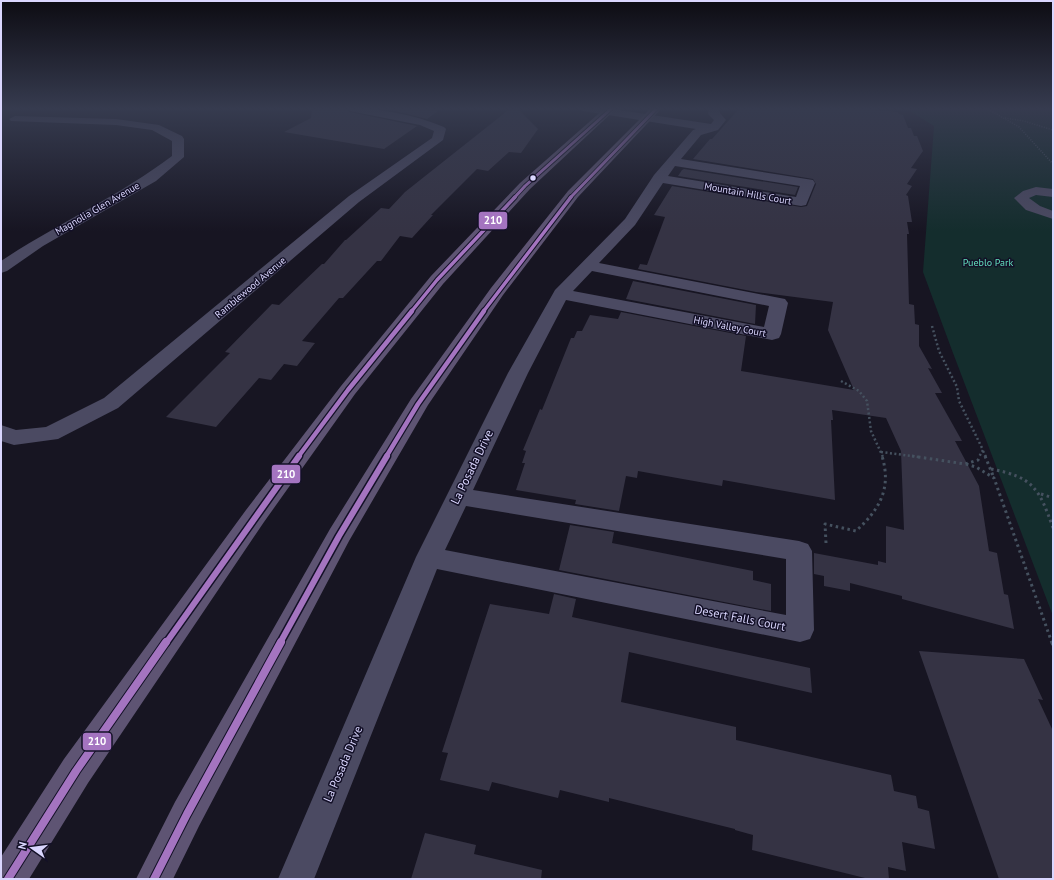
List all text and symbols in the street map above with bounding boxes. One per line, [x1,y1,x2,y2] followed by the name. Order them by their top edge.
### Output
[528,173,538,183] unlabelled marker
[53,179,142,238] street label: Magnolia Glen Avenue
[703,179,793,208] street label: Mountain Hills Court
[478,211,508,230] line badge: 210
[484,213,502,227] text: 210
[212,254,289,321] street label: Ramblewood Avenue
[963,256,1013,269] park label: Pueblo Park
[693,313,768,340] street label: High Valley Court
[447,427,496,507] street label: La Posada Drive
[271,464,301,484] line badge: 210
[277,467,295,481] text: 210
[693,601,787,634] street label: Desert Falls Court
[320,723,365,804] street label: La Posada Drive
[82,732,112,751] line badge: 210
[88,734,106,748] text: 210
[12,828,52,868] north arrow
[15,840,30,851] text: N

